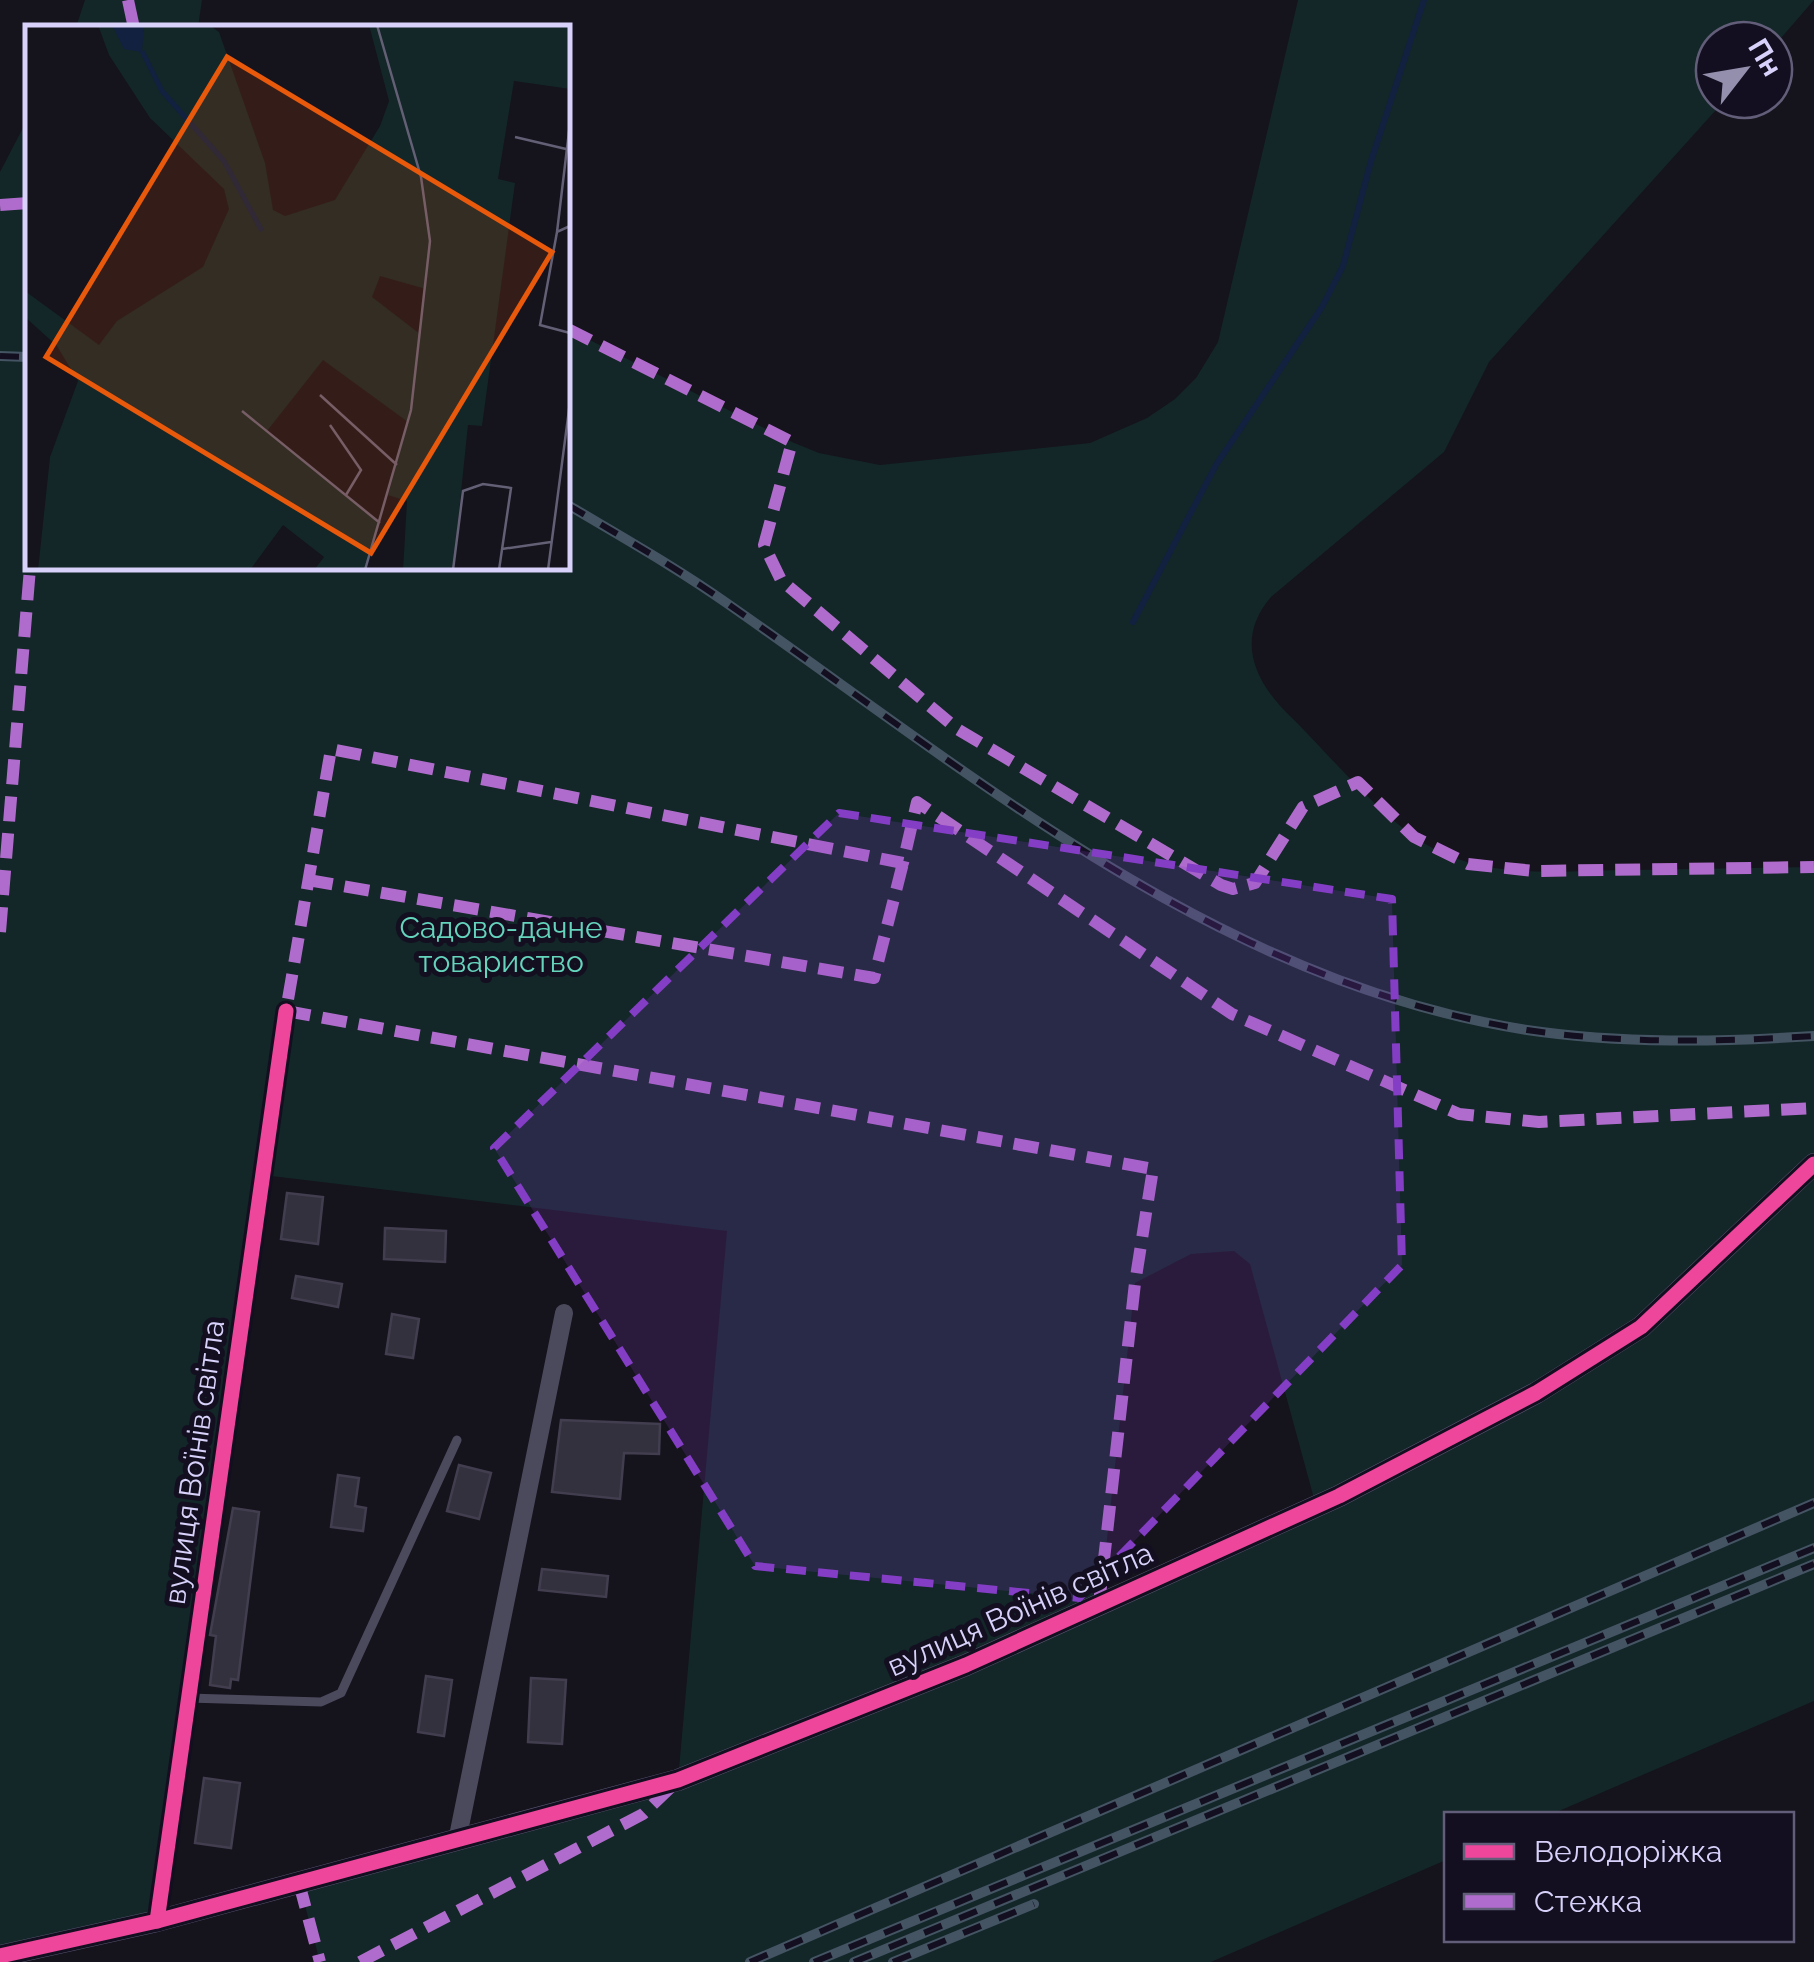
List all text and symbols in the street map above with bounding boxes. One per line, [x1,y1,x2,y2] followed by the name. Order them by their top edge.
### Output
[1694,20,1794,120] north arrow
[25,25,570,570] inset map
[1741,33,1789,82] text: Пн
[399,910,603,979] park label: Садово-дачне товариство
[157,1318,231,1606] street label: вулиця Воїнів світла
[882,1535,1158,1683] street label: вулиця Воїнів світла
[1444,1812,1794,1942] legend
[1534,1834,1722,1869] text: Велодоріжка
[1534,1884,1642,1919] text: Стежка

